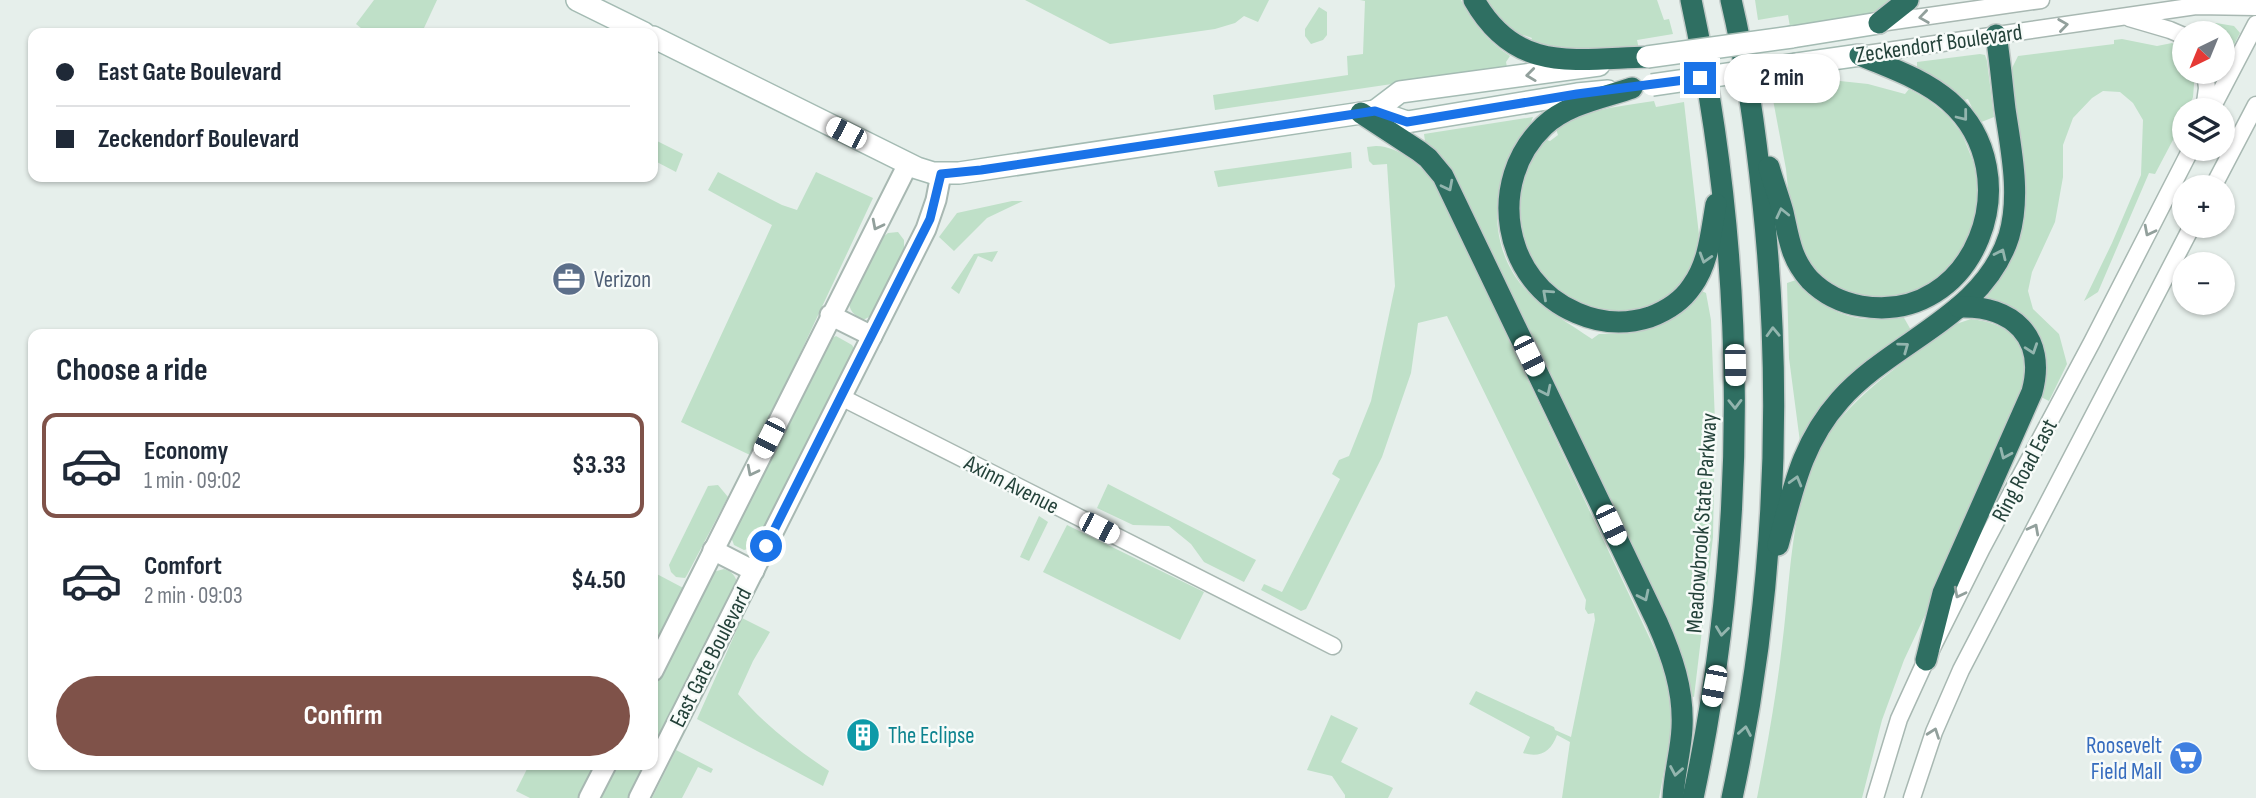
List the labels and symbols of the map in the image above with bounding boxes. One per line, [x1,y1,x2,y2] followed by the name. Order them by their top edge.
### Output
[1919,9,1930,24] one-way arrow
[1854,18,2024,69] street label: Zeckendorf Boulevard
[2057,18,2069,33] one-way arrow
[2172,21,2235,84] north arrow
[1724,54,1840,102] callout: 2 min
[1684,62,1716,94] route end
[1526,68,1537,83] one-way arrow
[1954,108,1967,121] one-way arrow
[823,114,870,152] car
[1439,179,1453,191] one-way arrow
[1776,207,1791,219] one-way arrow
[871,218,885,230] one-way arrow
[2144,223,2157,236] one-way arrow
[1993,249,2007,261] one-way arrow
[1698,252,1713,264] one-way arrow
[550,260,588,298] office icon: Verizon
[594,266,651,294] place label: Verizon
[1542,290,1555,302] one-way arrow
[1765,326,1780,337] one-way arrow
[1511,333,1548,379] car
[1896,342,1909,355] one-way arrow
[2024,342,2038,355] one-way arrow
[1725,344,1746,386] car
[1538,384,1552,396] one-way arrow
[1727,399,1743,410] one-way arrow
[1680,412,1724,634] street label: Meadowbrook State Parkway
[1986,414,2064,527] street label: Ring Road East
[751,415,788,461] car
[1999,447,2013,459] one-way arrow
[959,449,1064,521] street label: Axinn Avenue
[747,464,761,476] one-way arrow
[1787,475,1802,487] one-way arrow
[1593,502,1630,548] car
[1076,509,1123,547] car
[2025,524,2039,536] one-way arrow
[750,530,782,562] route start
[664,583,758,732] street label: East Gate Boulevard
[1953,586,1967,598] one-way arrow
[1636,589,1650,601] one-way arrow
[1714,625,1729,637] one-way arrow
[1700,663,1729,709] car
[844,716,882,754] building icon: The Eclipse
[888,722,974,750] place label: The Eclipse
[1737,725,1752,737] one-way arrow
[1926,728,1940,740] one-way arrow
[2086,732,2162,786] place label: Roosevelt Field Mall
[2167,739,2205,777] supermarket icon: Roosevelt Field Mall
[1669,766,1684,777] one-way arrow

